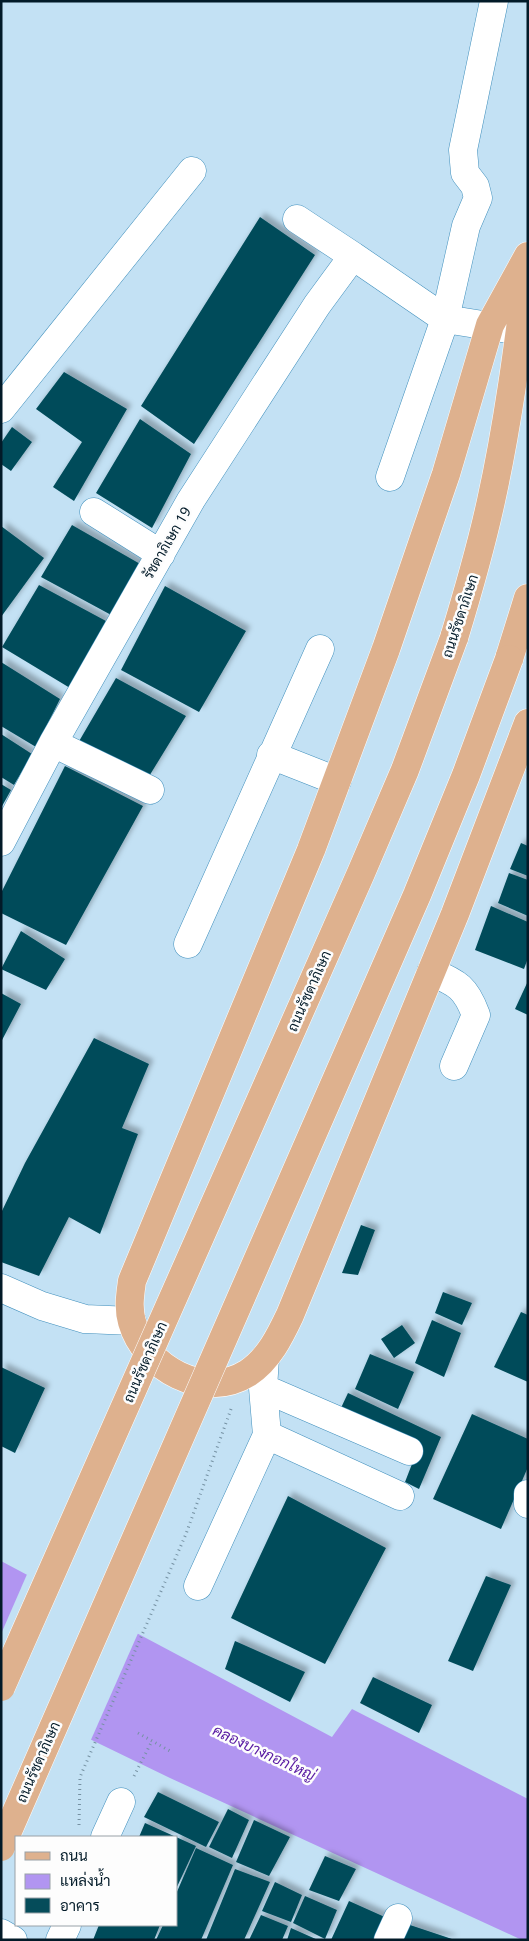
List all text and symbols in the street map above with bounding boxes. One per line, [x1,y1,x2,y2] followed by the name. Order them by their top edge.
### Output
[138,503,195,582] street label: รัชดาภิเษก 19
[437,572,482,660] street label: ถนนรัชดาภิเษก
[282,947,335,1034] street label: ถนนรัชดาภิเษก
[118,1318,171,1405] street label: ถนนรัชดาภิเษก
[11,1718,64,1805] street label: ถนนรัชดาภิเษก
[210,1720,320,1785] water label: คลองบางกอกใหญ่
[15,1836,178,1926] legend
[60,1845,88,1865] text: ถนน
[60,1868,111,1890] text: แหล่งน้ำ
[60,1895,100,1915] text: อาคาร

